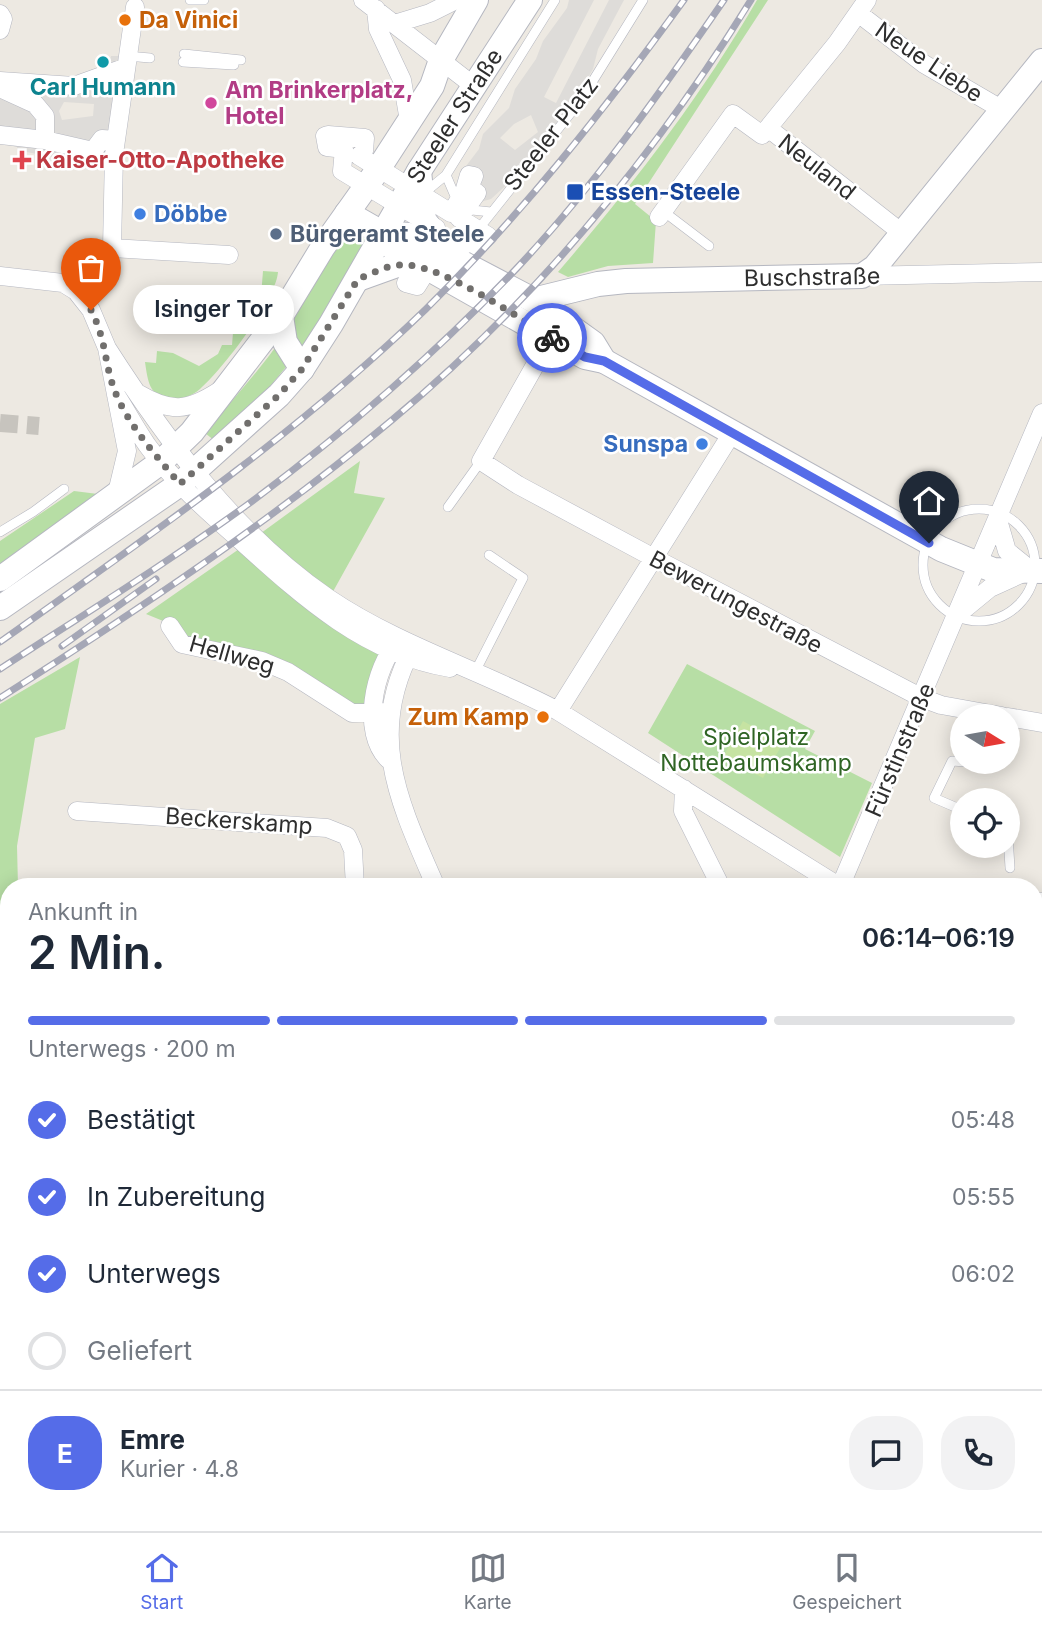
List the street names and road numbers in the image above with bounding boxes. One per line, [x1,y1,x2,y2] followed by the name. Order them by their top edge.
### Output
[870,16,988,108] street label: Neue Liebe
[401,44,509,188] street label: Steeler Straße
[498,72,604,196] street label: Steeler Platz
[773,128,861,206] street label: Neuland
[744,262,880,292] street label: Buschstraße
[645,545,827,659] street label: Bewerungestraße
[186,629,278,681] street label: Hellweg
[859,679,941,821] street label: Fürstinstraße
[164,802,314,840] street label: Beckerskamp

